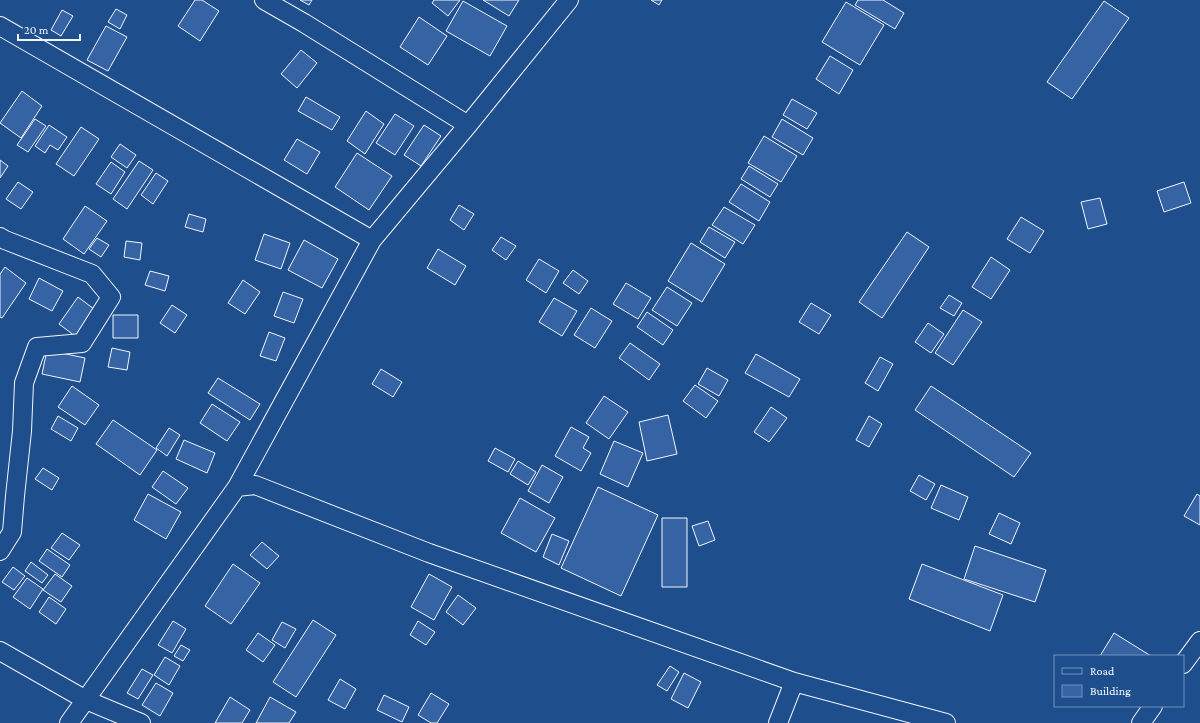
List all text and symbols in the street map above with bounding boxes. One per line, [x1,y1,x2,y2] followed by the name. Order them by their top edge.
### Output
[18,16,80,42] scale bar
[24,23,49,37] text: 20 m
[1054,655,1184,707] legend
[1090,664,1115,678] text: Road
[1090,684,1131,698] text: Building

